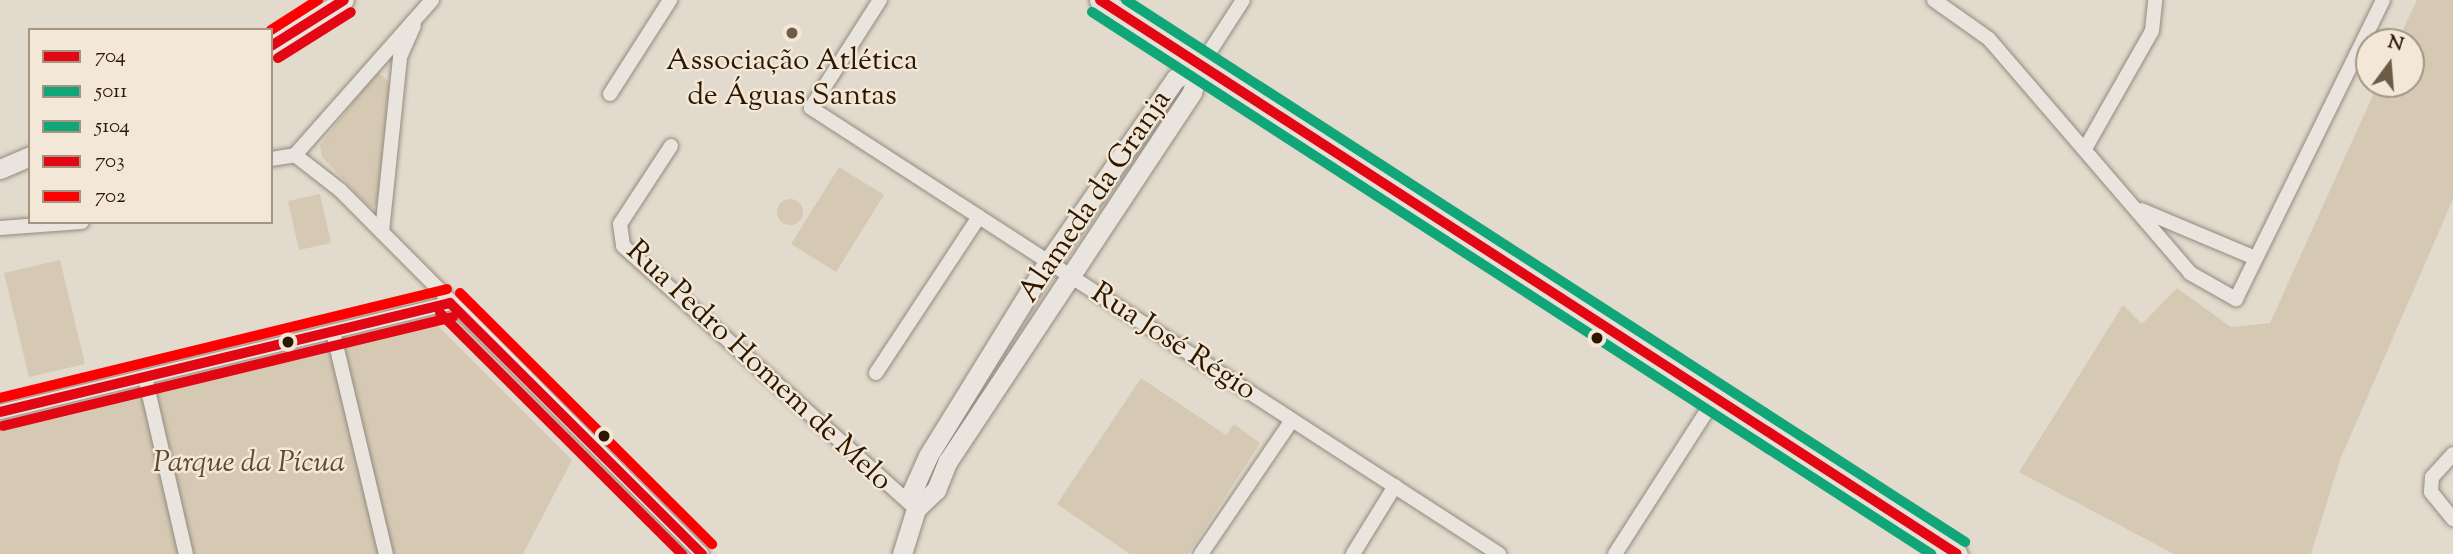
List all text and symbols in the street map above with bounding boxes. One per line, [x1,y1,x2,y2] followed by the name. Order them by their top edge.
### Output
[784,25,800,41] marker: Associação Atlética de Águas Santas
[28,28,273,224] legend
[2355,28,2425,98] north arrow
[2384,29,2406,59] text: N
[95,42,126,72] text: 704
[666,44,918,114] place label: Associação Atlética de Águas Santas
[95,77,127,107] text: 5011
[1012,84,1180,310] street label: Alameda da Granja
[95,112,130,142] text: 5104
[95,147,125,177] text: 703
[95,182,126,212] text: 702
[617,234,899,500] street label: Rua Pedro Homem de Melo
[1084,276,1262,410] street label: Rua José Régio
[1590,331,1604,345] unlabelled marker
[281,335,295,349] unlabelled marker
[597,429,611,443] unlabelled marker
[153,446,345,482] park label: Parque da Pícua

